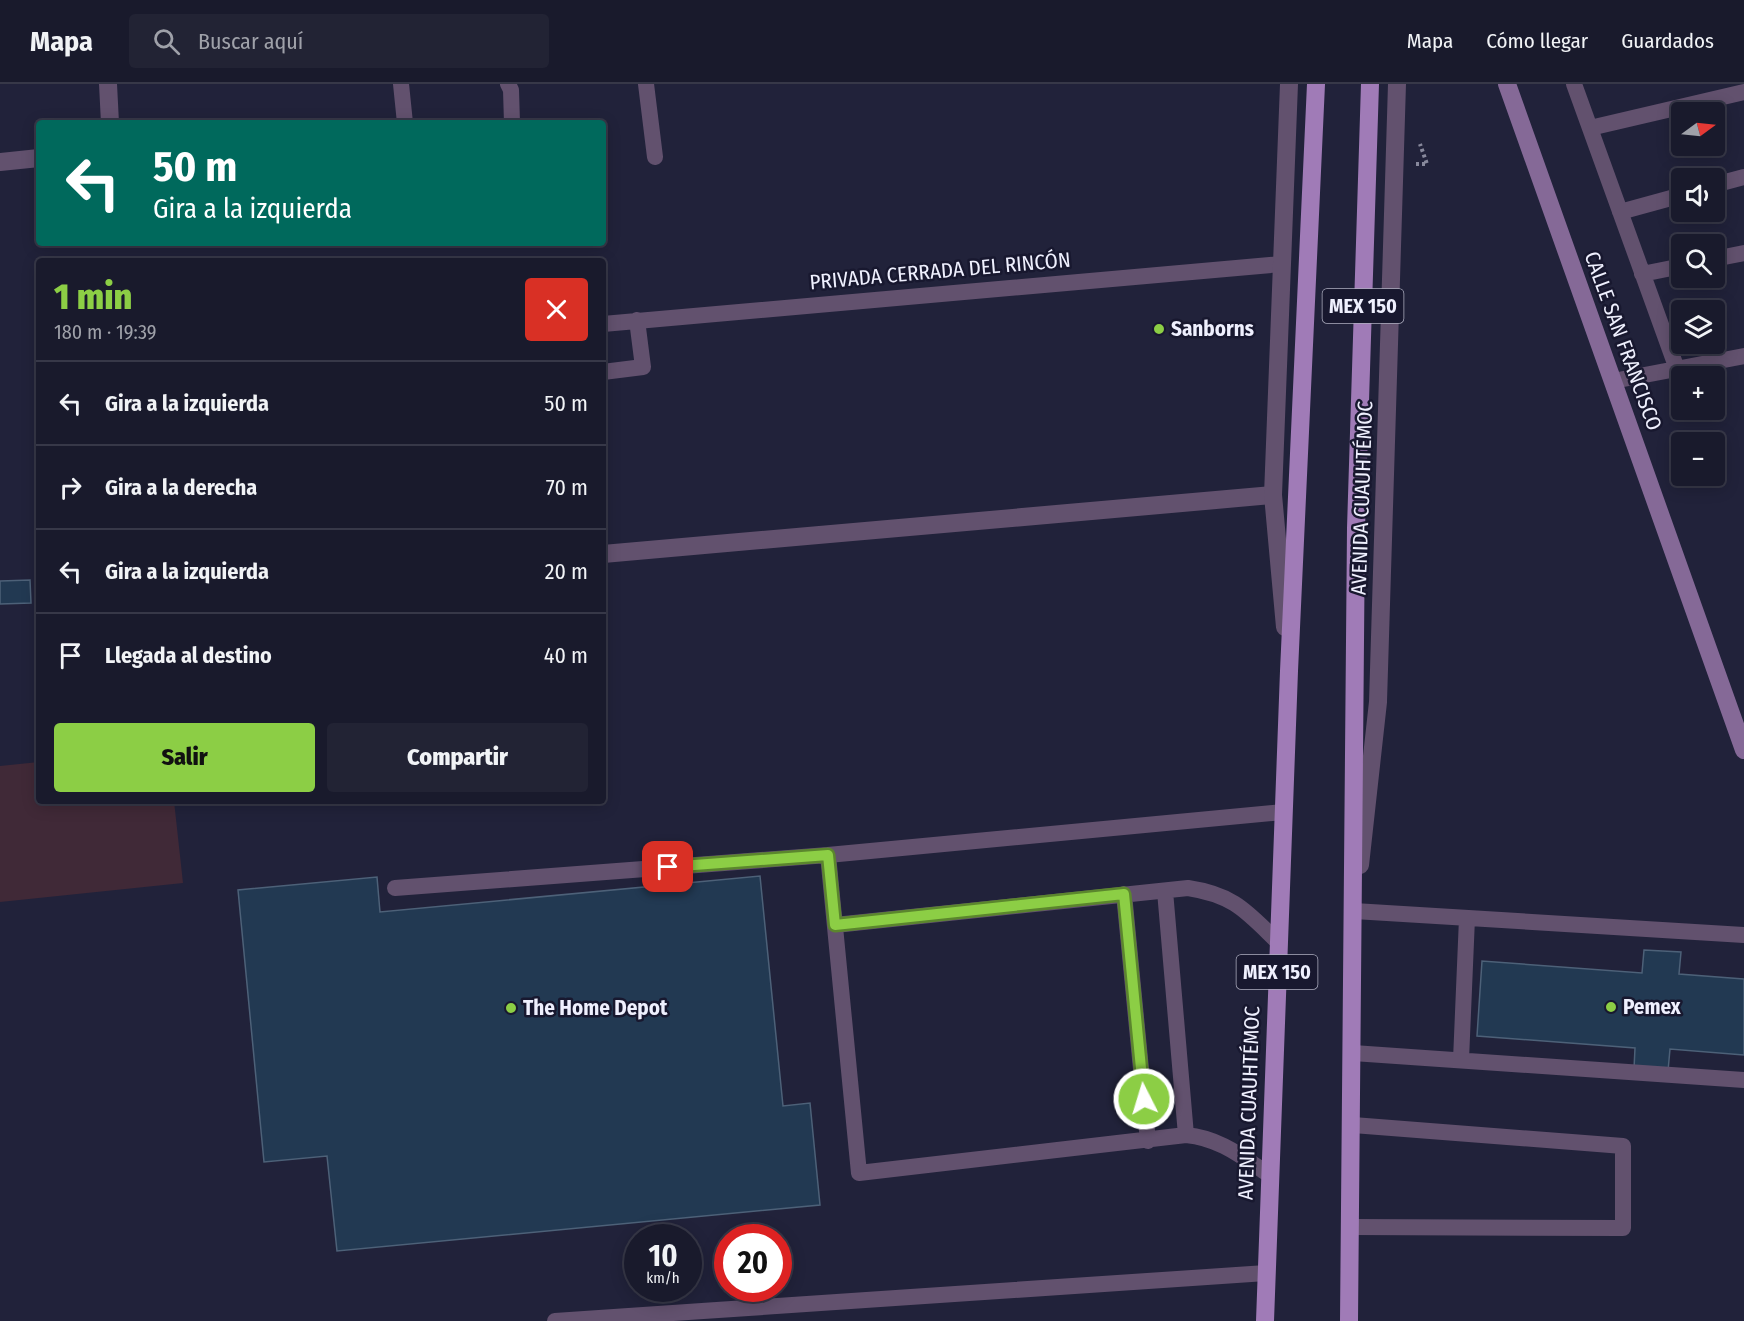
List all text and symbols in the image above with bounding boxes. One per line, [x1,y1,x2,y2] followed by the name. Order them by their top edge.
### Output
[129,14,549,68] search box
[30,25,93,58] text: Mapa
[150,25,183,58] icon: search
[198,28,303,55] text: Buscar aquí
[1407,28,1453,54] text: Mapa
[1486,28,1588,54] text: Cómo llegar
[1621,28,1714,54] text: Guardados
[1671,102,1725,156] north arrow
[1671,102,1725,486] map controls
[153,142,237,192] text: 50 m
[54,144,132,222] icon: left
[1671,168,1725,222] button: sound
[153,193,352,225] text: Gira a la izquierda
[1671,234,1725,288] button: search
[808,247,1072,295] street label: PRIVADA CERRADA DEL RINCÓN
[1579,248,1667,434] street label: CALLE SAN FRANCISCO
[54,275,132,319] text: 1 min
[525,278,588,341] button: close
[1322,289,1404,323] road number: MEX 150
[1671,300,1725,354] button: layers
[1171,316,1254,342] place label: Sanborns
[54,320,156,344] text: 180 m · 19:39
[1152,322,1166,336] marker: Sanborns
[1671,366,1725,420] button: +
[54,387,87,420] icon: left
[105,390,269,417] text: Gira a la izquierda
[544,390,588,417] text: 50 m
[1346,400,1378,595] street label: AVENIDA CUAUHTÉMOC
[1671,432,1725,486] button: −
[54,471,87,504] icon: right
[105,474,257,501] text: Gira a la derecha
[546,474,588,501] text: 70 m
[54,555,87,588] icon: left
[105,558,269,585] text: Gira a la izquierda
[545,558,588,585] text: 20 m
[54,639,87,672] icon: arrive
[105,642,272,669] text: Llegada al destino
[544,642,588,669] text: 40 m
[54,723,315,792] button: Salir
[327,723,588,792] button: Compartir
[642,841,693,892] pin
[651,850,684,883] icon: arrive
[1236,955,1318,989] road number: MEX 150
[1623,994,1682,1020] place label: Pemex
[523,995,668,1021] place label: The Home Depot
[1604,1000,1618,1014] marker: Pemex
[504,1001,518,1015] marker: The Home Depot
[1233,1005,1265,1200] street label: AVENIDA CUAUHTÉMOC
[1112,1067,1176,1131] position arrow
[714,1224,792,1302] speed limit sign: 20
[648,1238,678,1274] text: 10
[646,1269,680,1287] text: km/h

